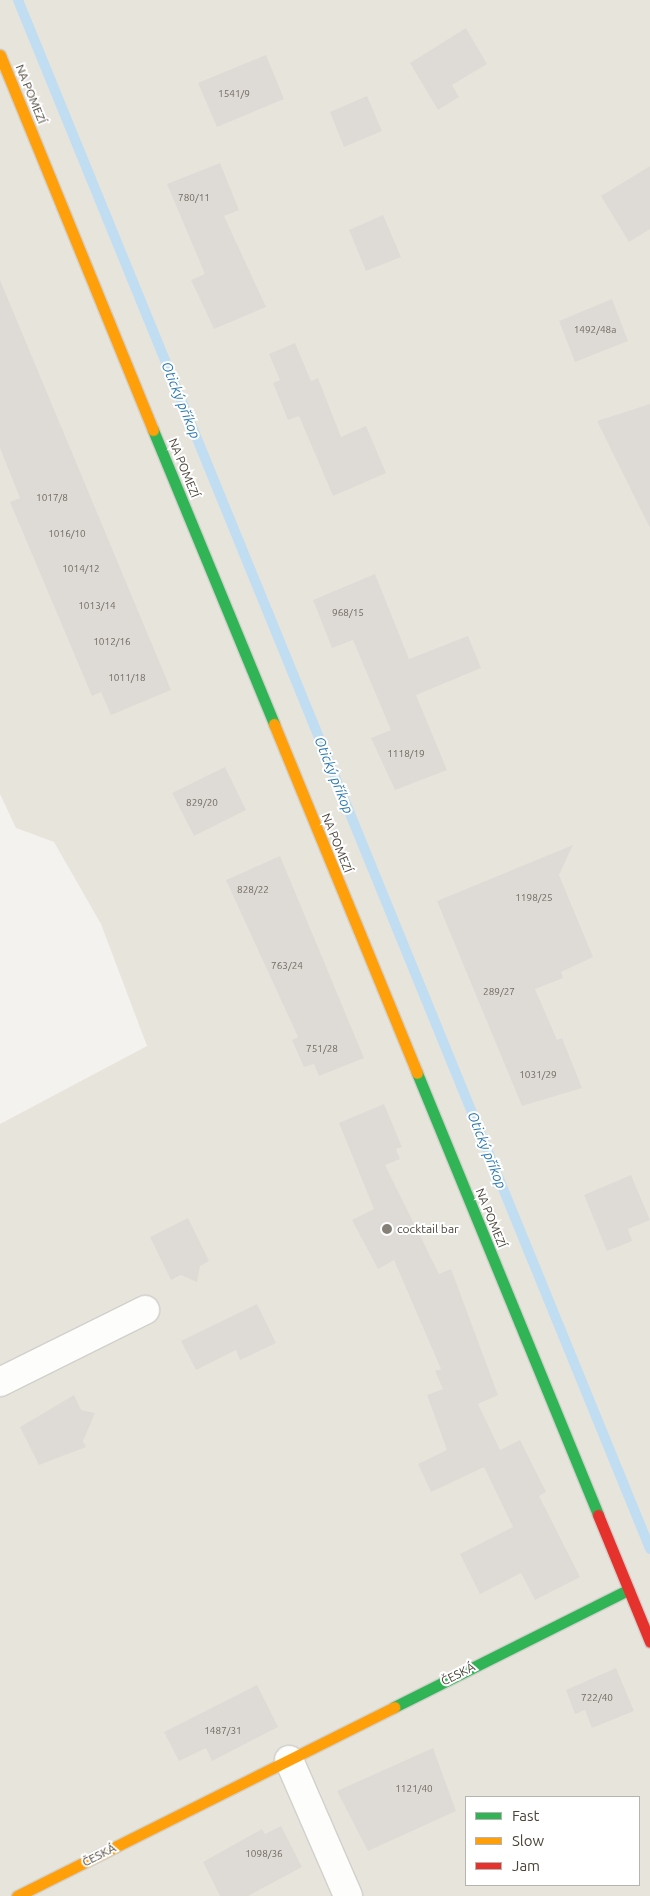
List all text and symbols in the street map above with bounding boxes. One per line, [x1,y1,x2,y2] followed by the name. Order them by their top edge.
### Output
[13,62,49,126] street label: NA POMEZÍ
[218,88,250,100] house number: 1541/9
[178,192,210,204] house number: 780/11
[574,324,616,336] house number: 1492/48a
[158,359,204,441] water label: Otický příkop
[166,436,202,500] street label: NA POMEZÍ
[36,492,68,504] house number: 1017/8
[48,528,86,540] house number: 1016/10
[62,563,100,575] house number: 1014/12
[78,600,116,612] house number: 1013/14
[332,607,364,619] house number: 968/15
[93,636,131,648] house number: 1012/16
[108,672,146,684] house number: 1011/18
[311,734,357,816] water label: Otický příkop
[387,748,425,760] house number: 1118/19
[186,797,218,809] house number: 829/20
[319,811,355,875] street label: NA POMEZÍ
[237,884,269,896] house number: 828/22
[515,892,553,904] house number: 1198/25
[271,960,303,972] house number: 763/24
[483,986,515,998] house number: 289/27
[306,1043,338,1055] house number: 751/28
[519,1069,557,1081] house number: 1031/29
[464,1109,510,1191] water label: Otický příkop
[473,1186,509,1250] street label: NA POMEZÍ
[397,1222,459,1236] place label: cocktail bar
[381,1223,393,1235] marker: cocktail bar
[439,1659,477,1689] street label: ČESKÁ
[581,1692,613,1704] house number: 722/40
[204,1725,242,1737] house number: 1487/31
[395,1783,433,1795] house number: 1121/40
[465,1796,640,1886] legend
[512,1807,539,1824] text: Fast
[512,1832,544,1849] text: Slow
[80,1840,118,1870] street label: ČESKÁ
[245,1848,283,1860] house number: 1098/36
[512,1857,540,1874] text: Jam

